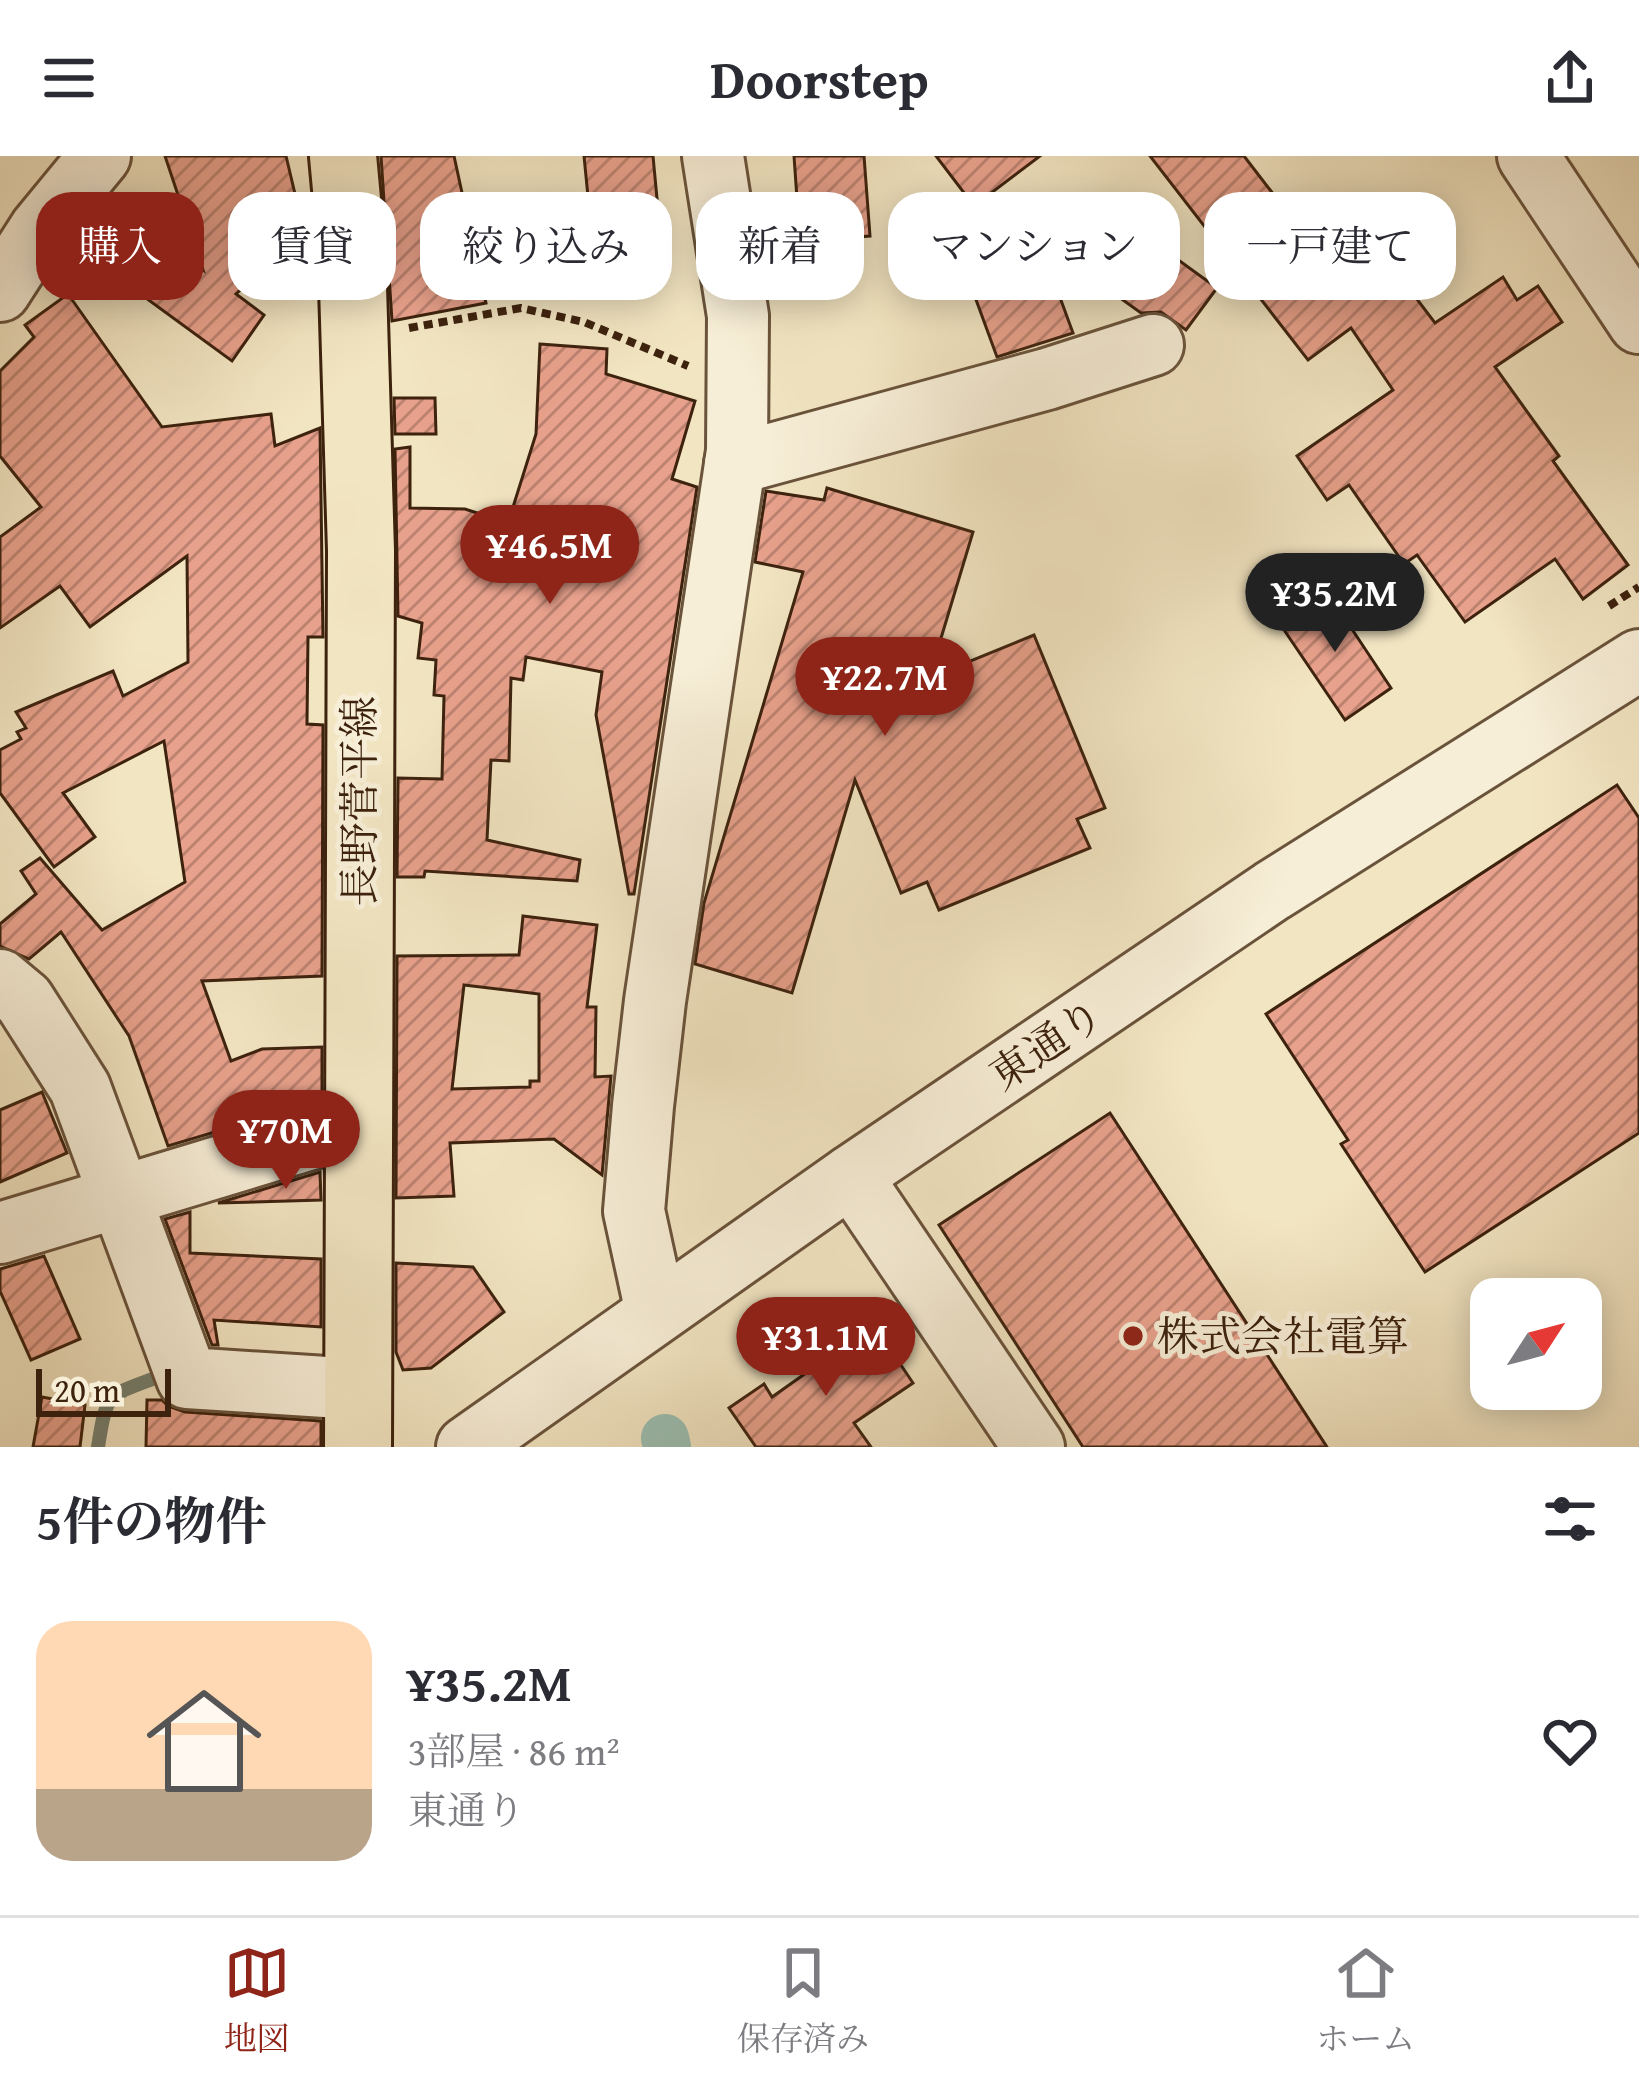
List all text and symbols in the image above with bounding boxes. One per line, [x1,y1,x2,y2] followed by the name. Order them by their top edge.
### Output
[710,39,929,118] text: Doorstep
[36,45,102,111] icon: menu
[1537,45,1603,111] icon: share
[36,192,204,300] chip: 購入
[228,192,396,300] chip: 賃貸
[420,192,672,300] chip: 絞り込み
[696,192,864,300] chip: 新着
[888,192,1180,300] chip: マンション
[1204,192,1456,300] chip: 一戸建て
[452,505,648,607] pin: ¥46.5M
[487,515,613,572] text: ¥46.5M
[1237,553,1433,655] pin: ¥35.2M
[1272,563,1398,620] text: ¥35.2M
[787,637,983,739] pin: ¥22.7M
[822,647,948,704] text: ¥22.7M
[328,696,389,906] street label: 長野菅平線
[976,983,1115,1104] street label: 東通り
[215,1090,357,1192] pin: ¥70M
[239,1100,333,1157] text: ¥70M
[1470,1278,1602,1410] north arrow
[1470,1278,1602,1410] map controls
[728,1297,924,1399] pin: ¥31.1M
[1157,1305,1409,1366] place label: 株式会社電算
[763,1307,889,1364] text: ¥31.1M
[1120,1323,1146,1349] marker: 株式会社電算
[36,1363,171,1416] scale bar
[54,1366,120,1414] text: 20 m
[36,1483,266,1558] text: 5件の物件
[1537,1486,1603,1552] icon: filters
[408,1645,572,1720] text: ¥35.2M
[132,1669,276,1813] icon: home
[1537,1708,1603,1774] icon: heart
[408,1722,620,1779] text: 3部屋 · 86 m²
[408,1781,525,1838] text: 東通り
[224,1940,290,2062] tab: 地図
[737,1940,869,2062] tab: 保存済み
[1316,1940,1415,2062] tab: ホーム

